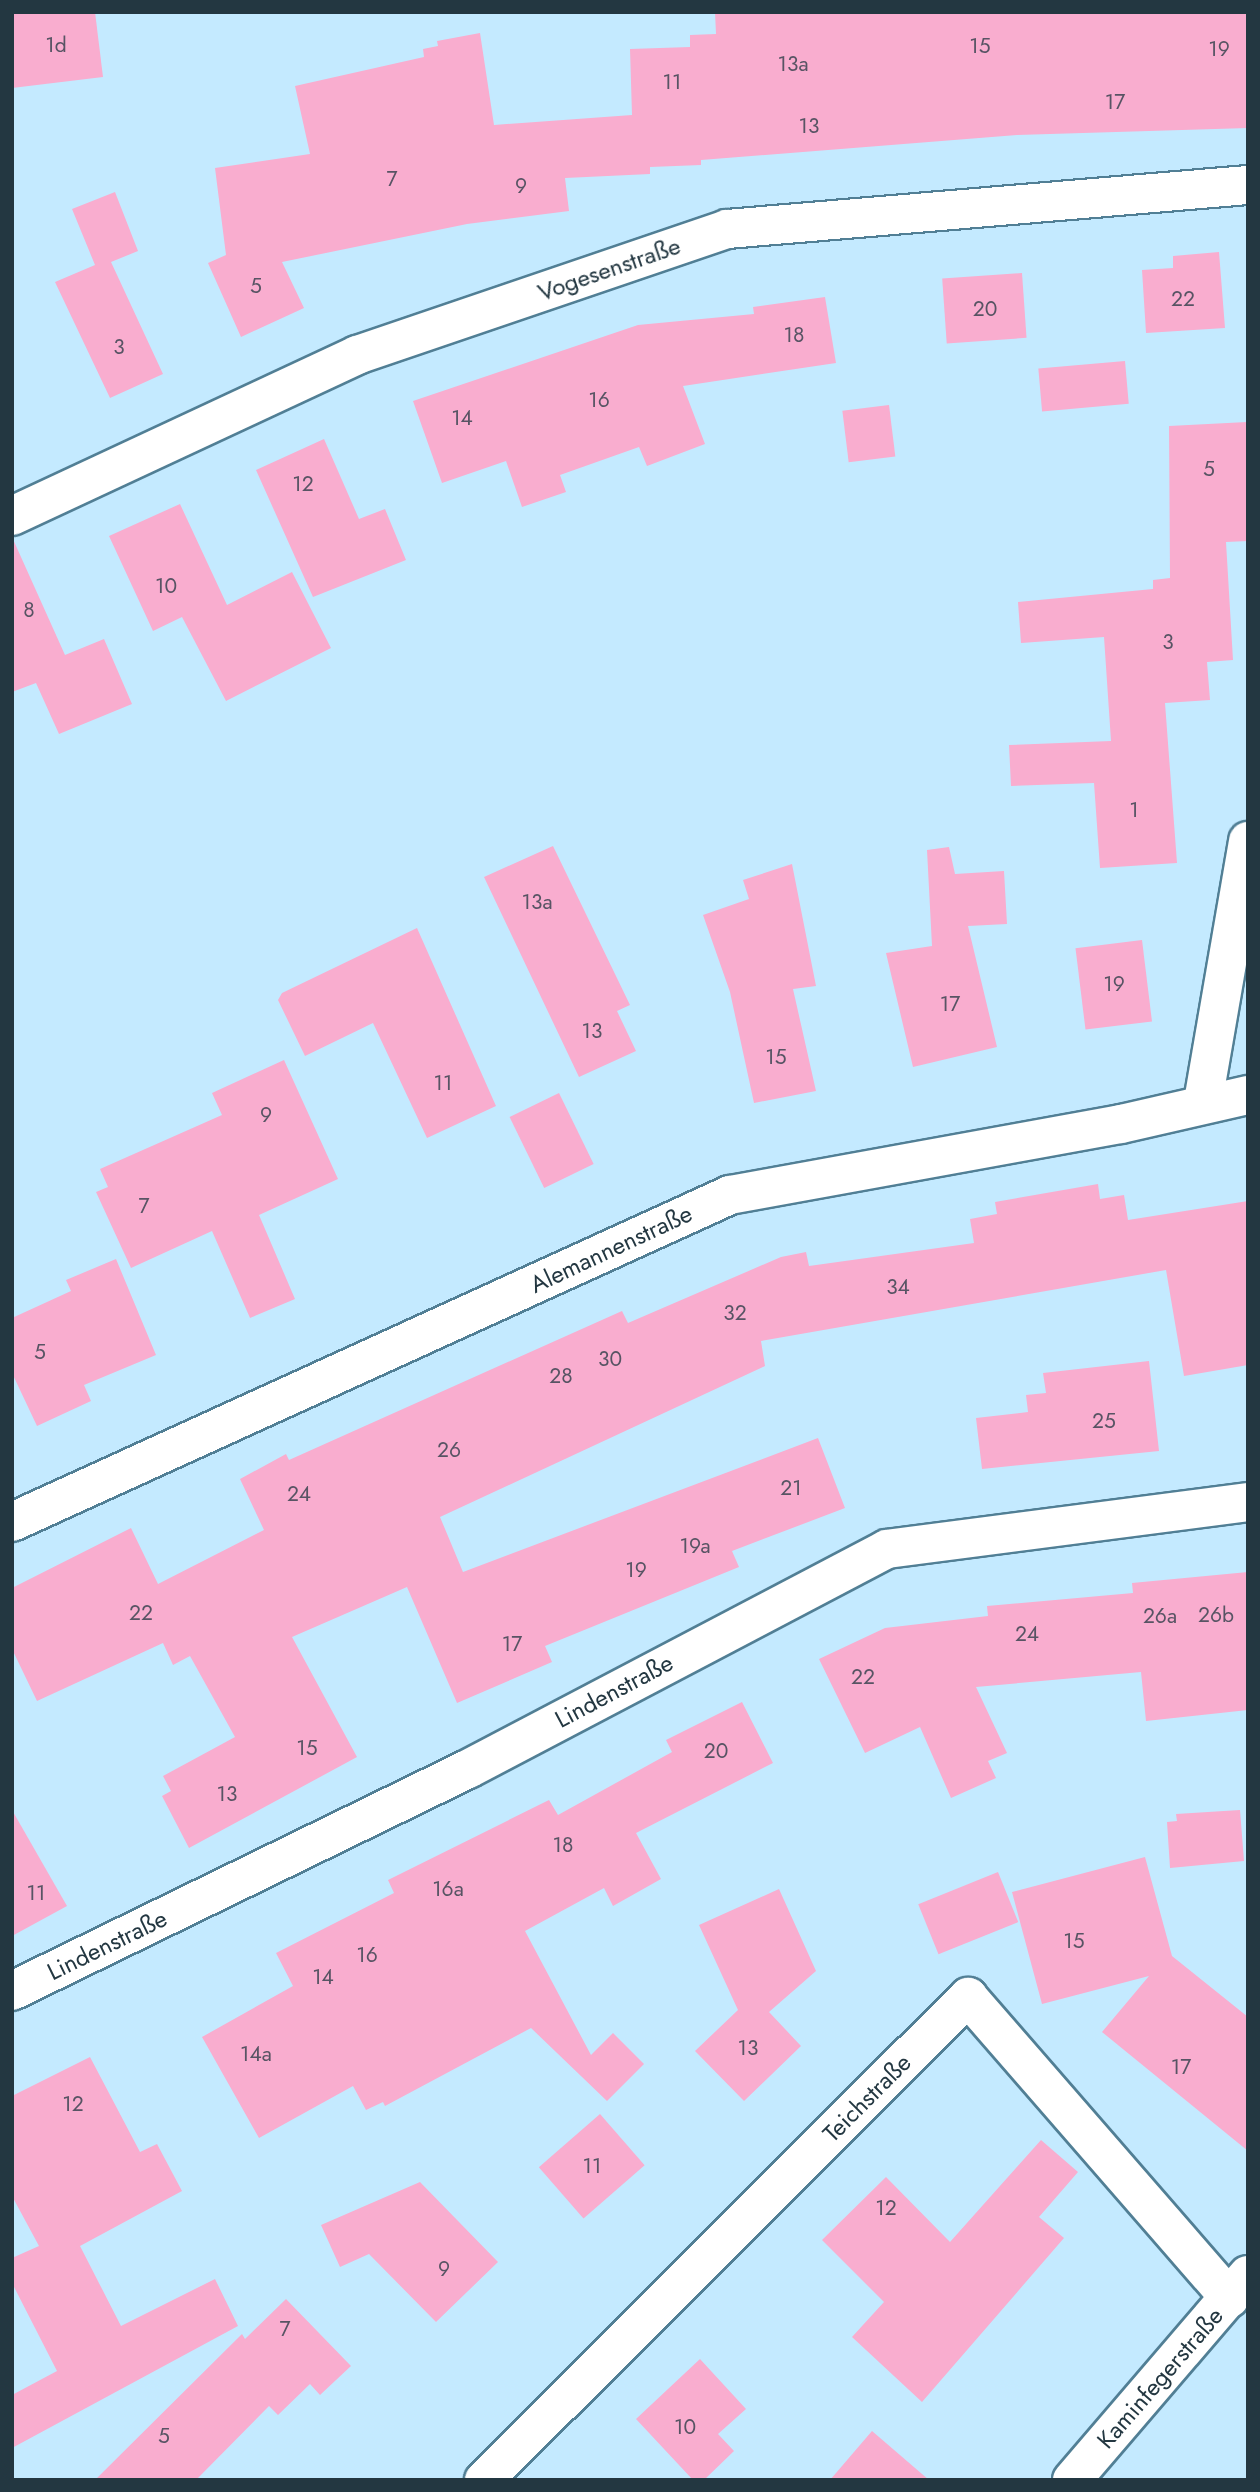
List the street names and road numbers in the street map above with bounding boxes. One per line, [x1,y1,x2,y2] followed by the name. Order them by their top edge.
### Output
[534,231,684,307] street label: Vogesenstraße
[525,1199,697,1299] street label: Alemannenstraße
[550,1648,678,1734] street label: Lindenstraße
[43,1904,171,1986] street label: Lindenstraße
[817,2048,917,2148] street label: Teichstraße
[1091,2302,1229,2454] street label: Kaminfegerstraße

